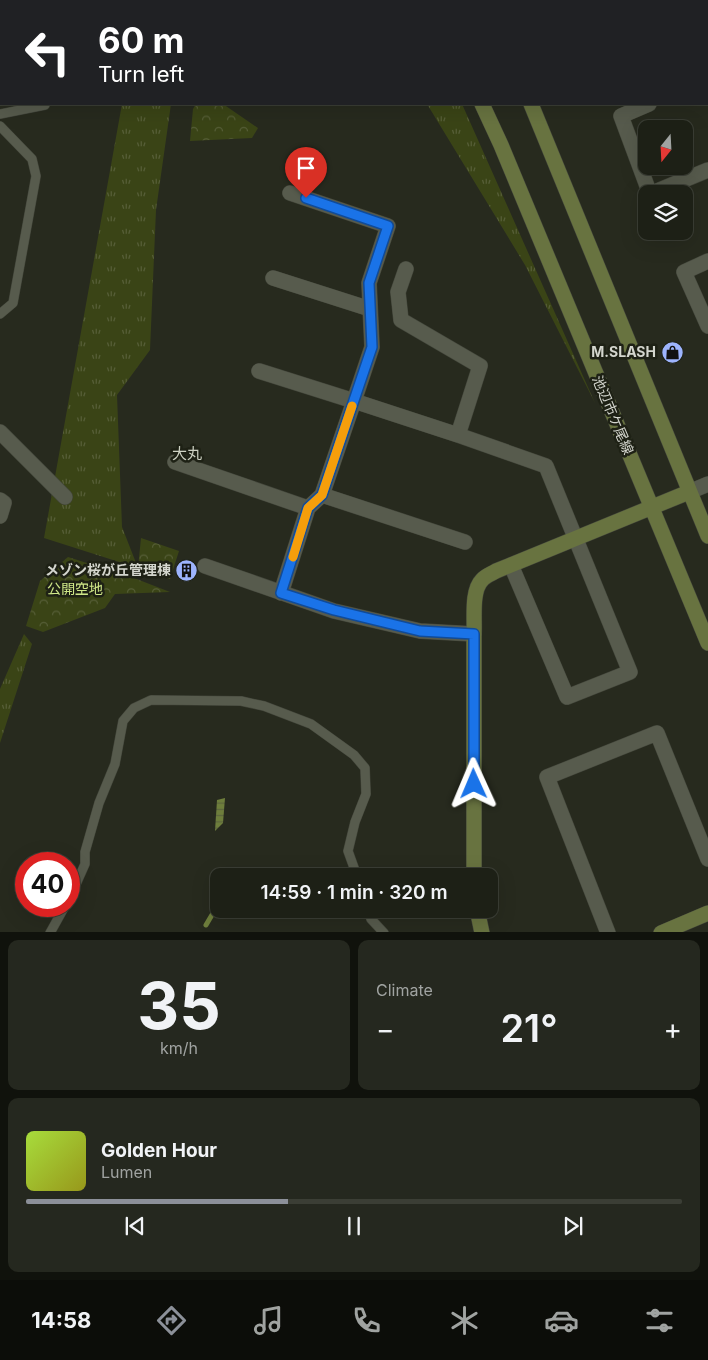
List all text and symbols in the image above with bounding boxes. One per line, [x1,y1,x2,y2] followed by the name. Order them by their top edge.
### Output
[98,19,185,61] text: 60 m
[15,20,80,85] icon: left
[98,61,184,87] text: Turn left
[638,120,692,175] north arrow
[638,120,693,240] map controls
[285,147,327,198] pin
[292,154,320,182] icon: arrive
[638,185,693,240] button: layers
[660,340,684,364] shop icon: M.SLASH
[591,343,656,360] place label: M.SLASH
[589,373,638,457] street label: 池辺市ケ尾線
[172,444,202,463] district label: 大丸
[175,558,199,582] building icon: メゾン桜が丘管理棟
[45,561,171,578] place label: メゾン桜が丘管理棟
[47,580,103,597] park label: 公開空地
[447,757,499,809] position arrow
[15,852,80,917] speed limit sign: 40
[261,881,448,904] text: 14:59 · 1 min · 320 m
[137,966,221,1045] text: 35
[376,980,433,1000] text: Climate
[500,1005,558,1051] text: 21°
[376,1012,395,1046] text: −
[663,1012,682,1046] text: +
[160,1038,198,1058] text: km/h
[101,1139,217,1162] text: Golden Hour
[101,1162,152,1182] text: Lumen
[121,1212,149,1240] icon: previous
[340,1212,368,1240] icon: pause
[559,1212,587,1240] icon: next
[154,1303,189,1338] icon: directions
[251,1303,286,1338] icon: music
[349,1303,384,1338] icon: phone
[447,1303,482,1338] icon: climate
[544,1303,579,1338] icon: car
[642,1303,677,1338] icon: filters
[31,1307,91,1333] text: 14:58

